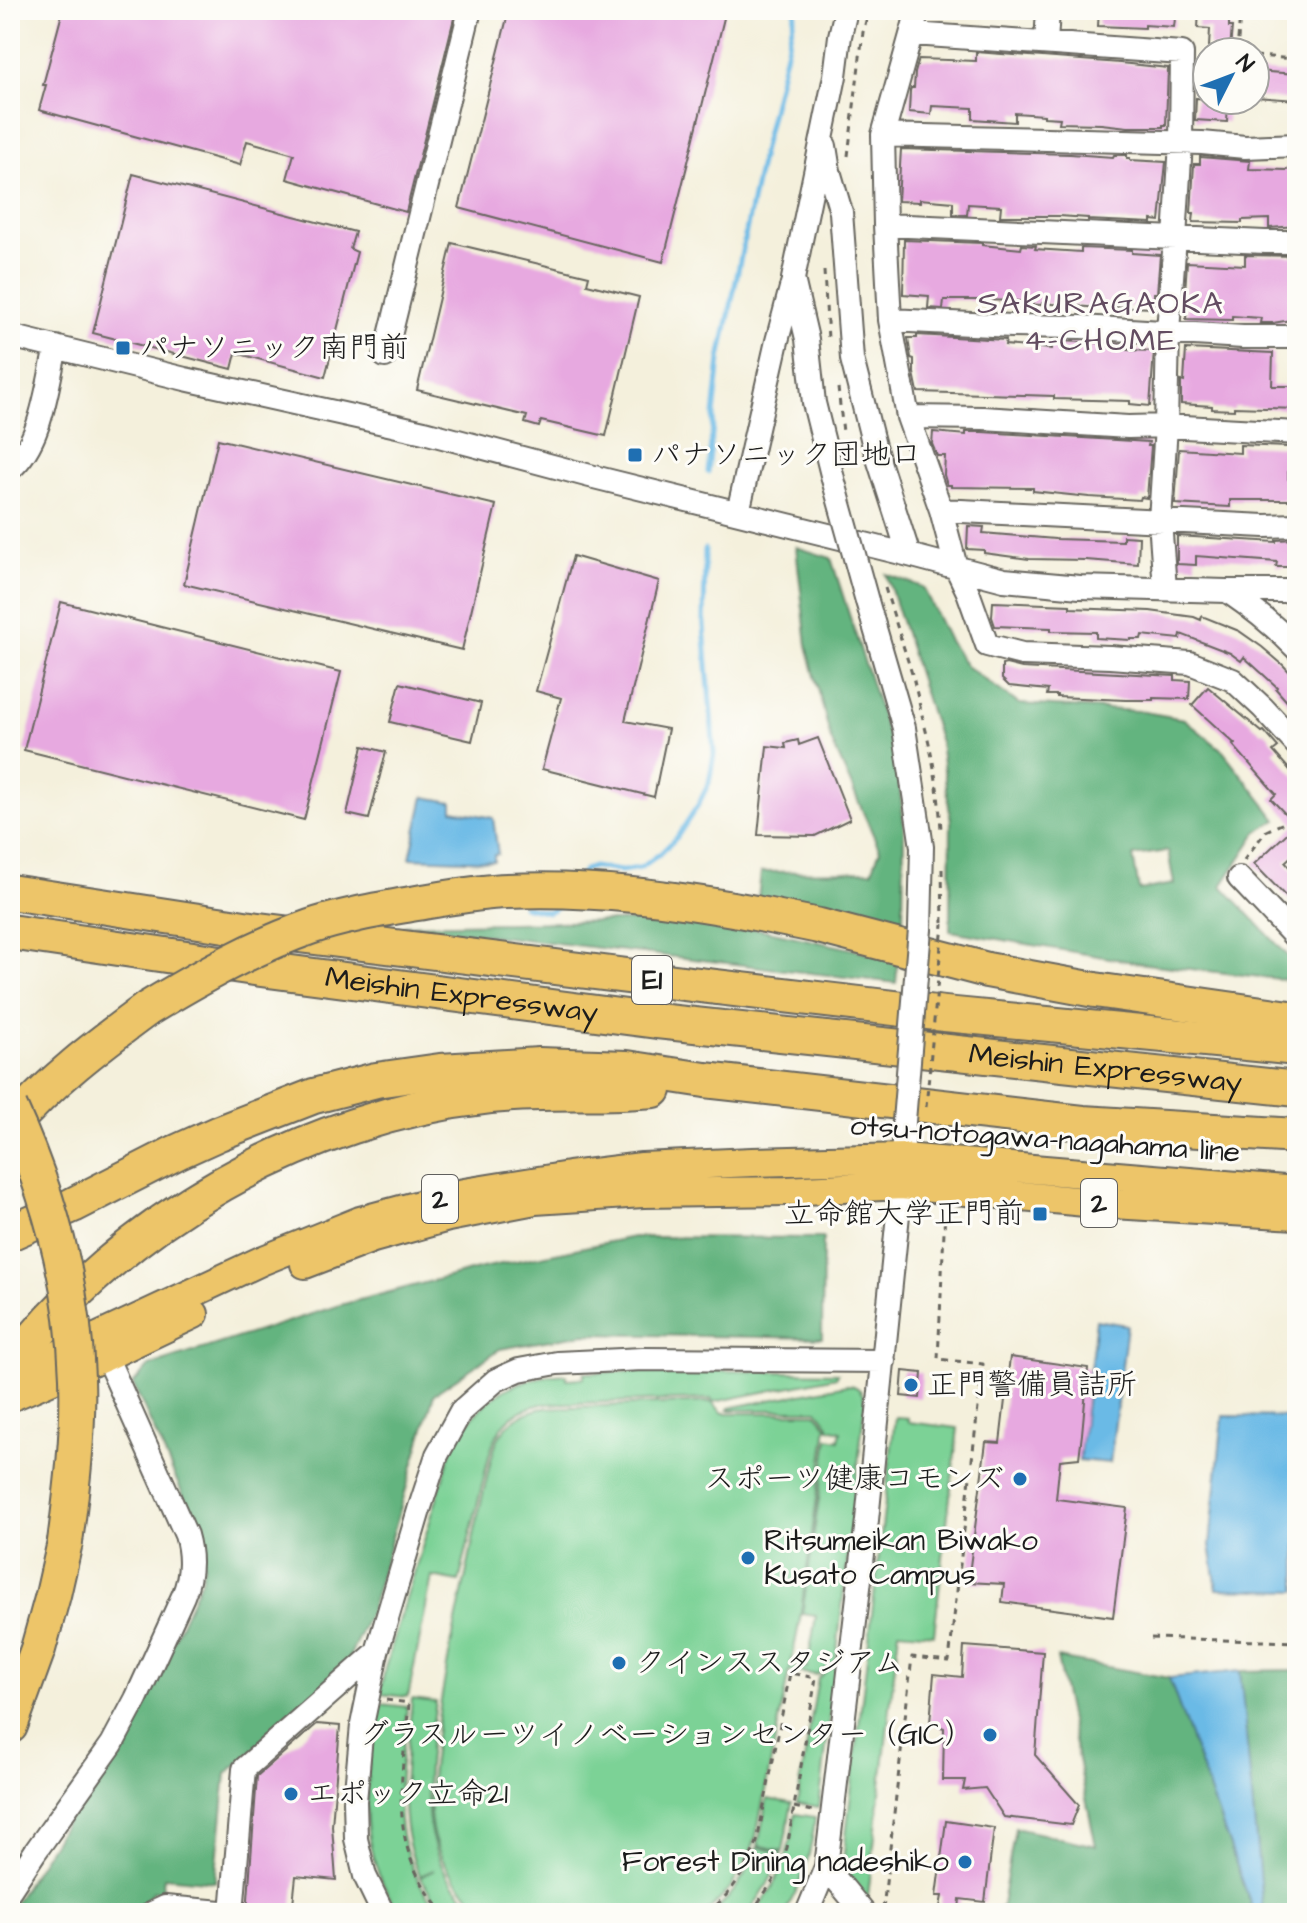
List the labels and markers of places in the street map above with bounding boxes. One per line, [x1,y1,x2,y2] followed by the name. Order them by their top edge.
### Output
[139,327,409,369] place label: パナソニック南門前
[114,339,132,357] marker: パナソニック南門前
[651,434,921,476] place label: パナソニック団地口
[626,446,644,464] marker: パナソニック団地口
[784,1193,1024,1235] place label: 立命館大学正門前
[1031,1205,1049,1223] marker: 立命館大学正門前
[927,1364,1137,1406] place label: 正門警備員詰所
[902,1376,920,1394] marker: 正門警備員詰所
[705,1458,1004,1500] place label: スポーツ健康コモンズ
[1011,1470,1029,1488] marker: スポーツ健康コモンズ
[764,1520,1038,1596] place label: Ritsumeikan Biwako Kusato Campus
[739,1549,757,1567] marker: Ritsumeikan Biwako Kusato Campus
[635,1642,904,1684] place label: クインススタジアム
[610,1654,628,1672] marker: クインススタジアム
[359,1714,974,1756] place label: グラスルーツイノベーションセンター（GIC）
[981,1726,999,1744] marker: グラスルーツイノベーションセンター（GIC）
[307,1773,508,1815] place label: エポック立命21
[282,1785,300,1803] marker: エポック立命21
[622,1841,949,1884] place label: Forest Dining nadeshiko
[956,1853,974,1871] marker: Forest Dining nadeshiko

